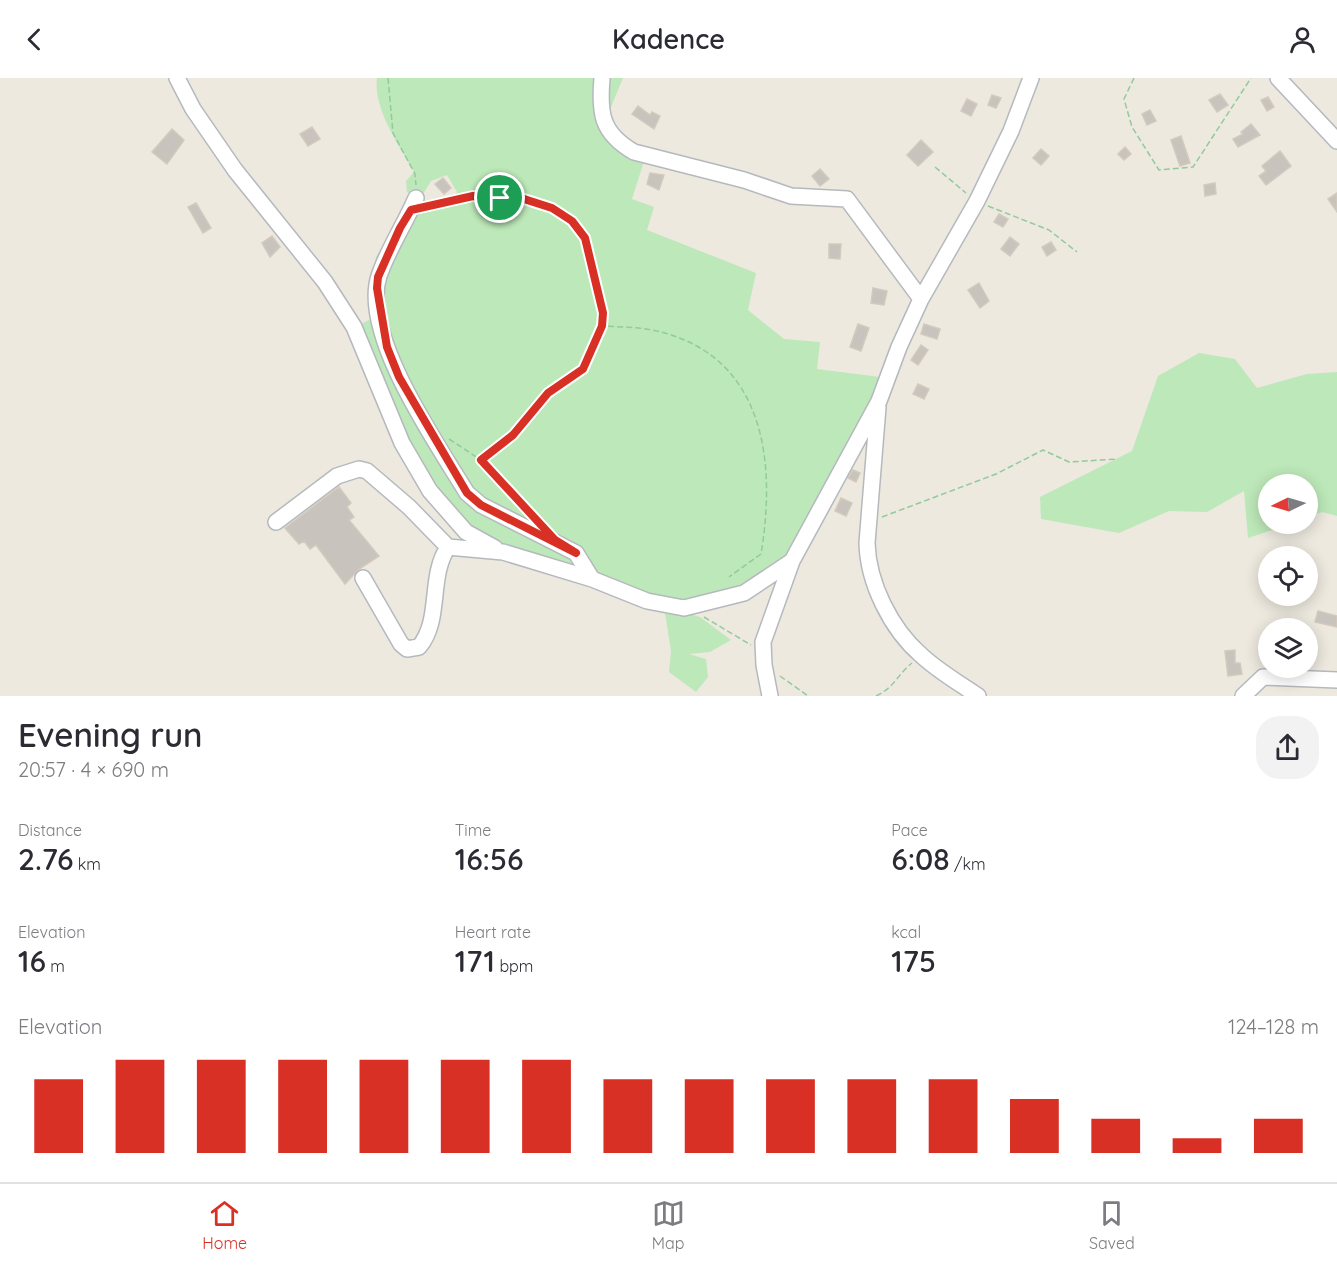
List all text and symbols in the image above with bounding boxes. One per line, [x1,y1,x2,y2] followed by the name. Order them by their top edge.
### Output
[612,22,725,56] text: Kadence
[18,23,51,56] icon: back
[1286,23,1319,56] icon: person
[474,172,525,223] pin
[483,181,516,214] icon: arrive
[1258,474,1318,534] north arrow
[1258,474,1318,678] map controls
[1258,546,1318,606] button: locate
[1258,618,1318,678] button: layers
[18,714,203,755] text: Evening run
[1256,716,1319,779] button: share
[18,757,169,782] text: 20:57 · 4 × 690 m
[18,820,82,840] text: Distance
[455,820,491,840] text: Time
[891,820,928,840] text: Pace
[18,840,73,878] text: 2.76
[455,840,523,878] text: 16:56
[891,840,950,878] text: 6:08
[73,854,101,874] text: km
[950,854,986,874] text: /km
[18,922,85,942] text: Elevation
[455,922,531,942] text: Heart rate
[891,922,921,942] text: kcal
[18,942,46,980] text: 16
[455,942,495,980] text: 171
[891,942,936,980] text: 175
[46,956,65,976] text: m
[495,956,533,976] text: bpm
[18,1014,102,1039] text: Elevation
[1228,1014,1319,1039] text: 124–128 m
[202,1197,247,1253] tab: Home
[652,1197,685,1253] tab: Map
[1089,1197,1135,1253] tab: Saved

